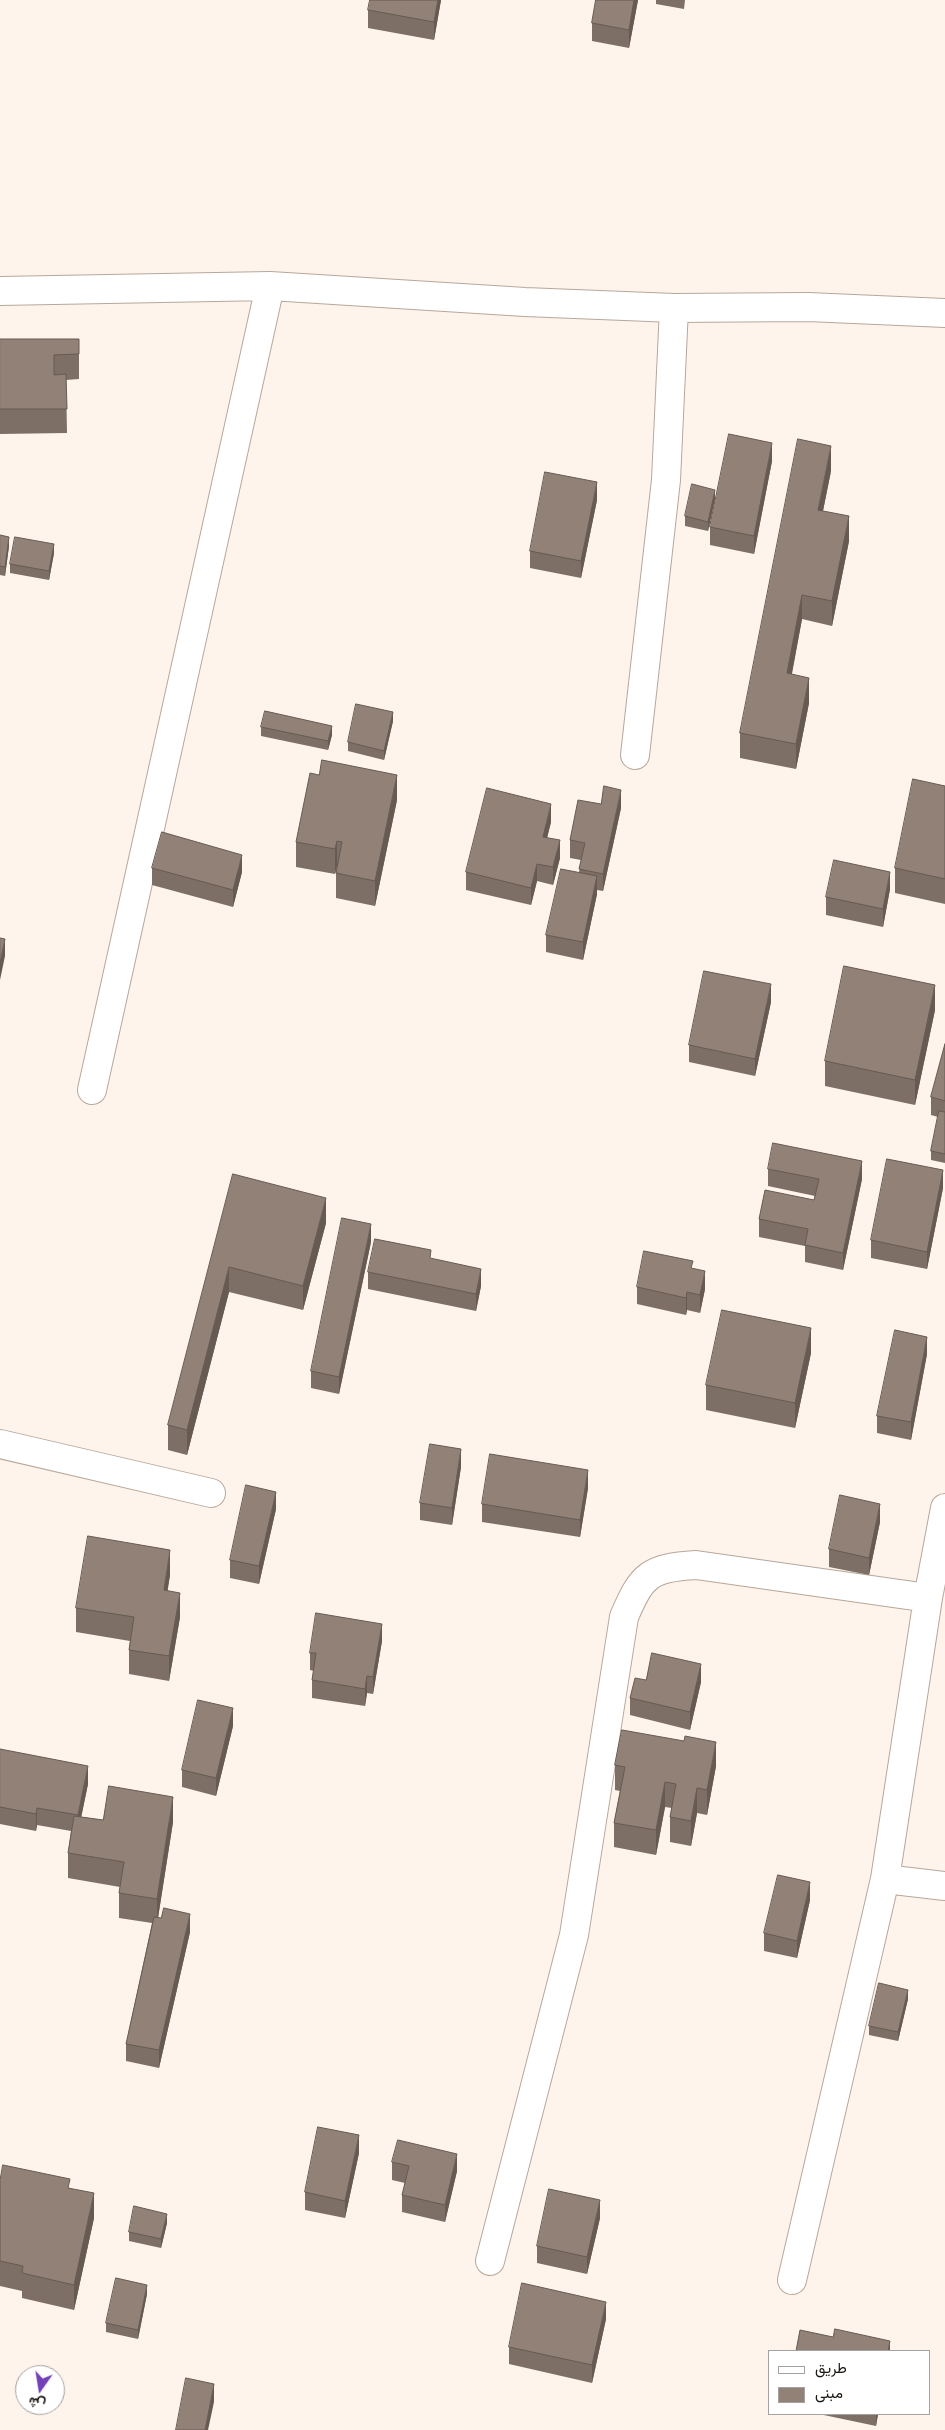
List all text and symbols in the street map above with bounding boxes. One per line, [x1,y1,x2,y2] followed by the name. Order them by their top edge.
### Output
[768,2350,930,2415] legend
[815,2358,847,2377] text: طريق
[15,2365,65,2415] north arrow
[815,2383,843,2402] text: مبنى
[27,2393,47,2414] text: ش

